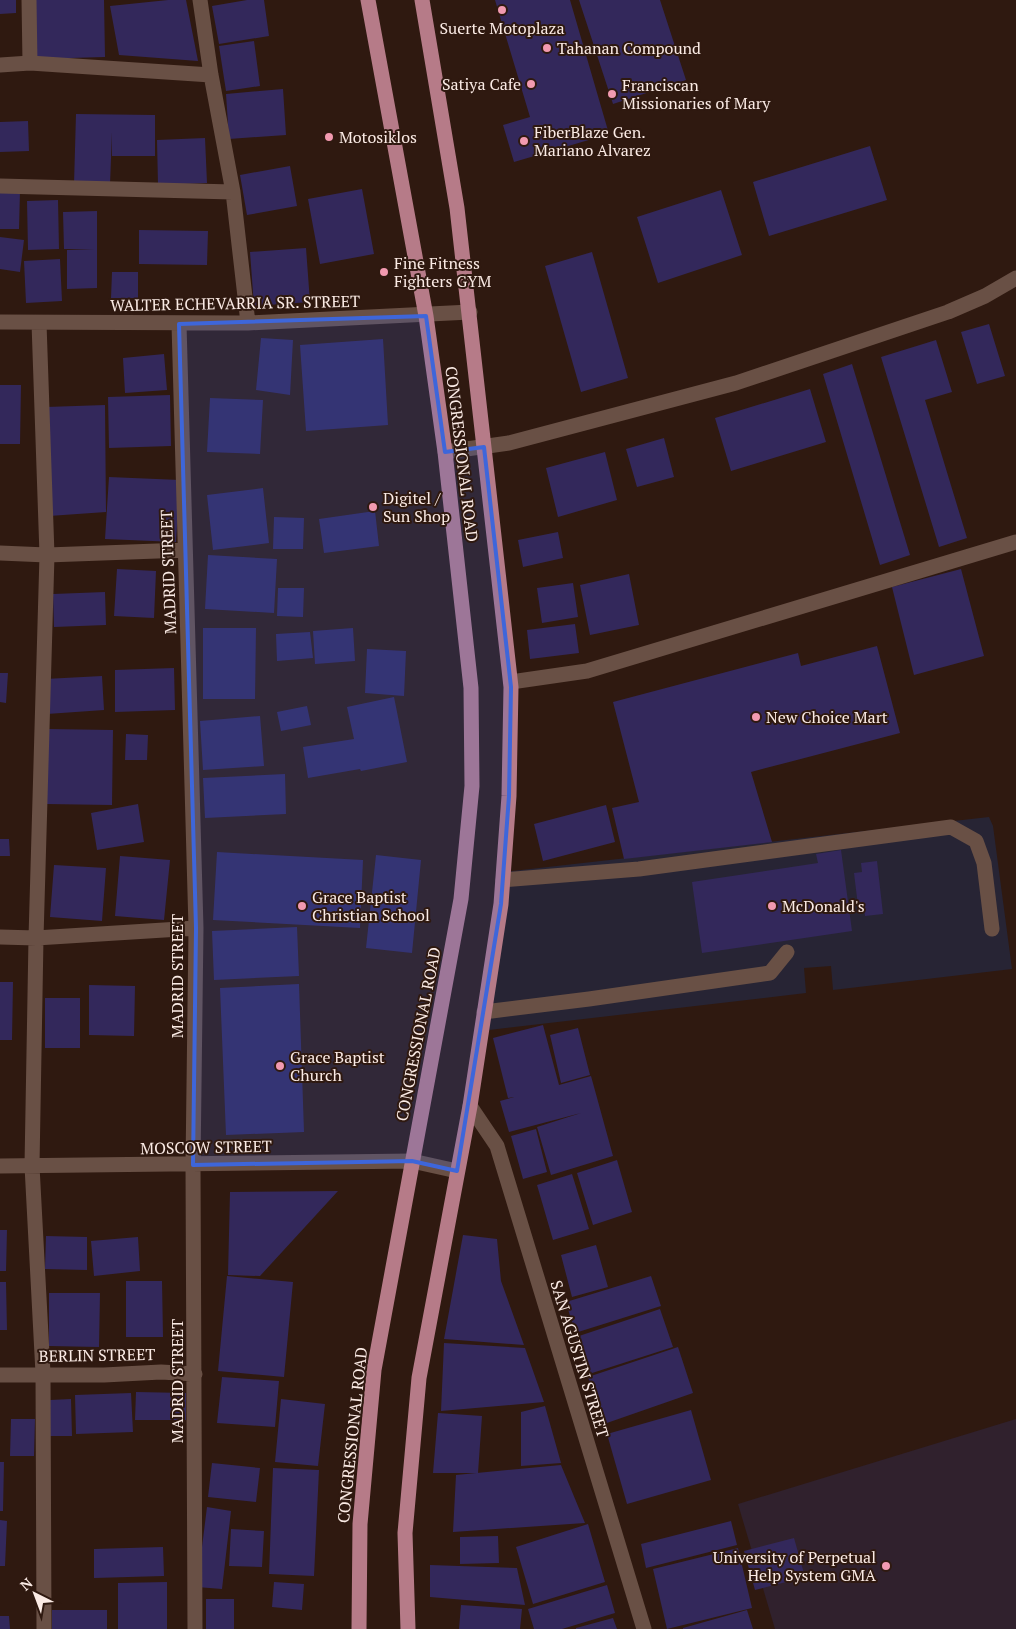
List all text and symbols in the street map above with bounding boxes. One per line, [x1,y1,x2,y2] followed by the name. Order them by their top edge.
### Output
[496,4,508,16] marker: Suerte Motoplaza
[440,17,565,39] place label: Suerte Motoplaza
[557,37,701,59] place label: Tahanan Compound
[541,42,553,54] marker: Tahanan Compound
[442,73,521,95] place label: Satiya Cafe
[622,74,771,114] place label: Franciscan Missionaries of Mary
[525,78,537,90] marker: Satiya Cafe
[606,88,618,100] marker: Franciscan Missionaries of Mary
[534,121,651,161] place label: FiberBlaze Gen. Mariano Alvarez
[339,126,417,148] place label: Motosiklos
[323,131,335,143] marker: Motosiklos
[518,135,530,147] marker: FiberBlaze Gen. Mariano Alvarez
[394,252,492,292] place label: Fine Fitness Fighters GYM
[378,266,390,278] marker: Fine Fitness Fighters GYM
[110,290,360,316] street label: WALTER ECHEVARRIA SR. STREET
[440,365,484,543] street label: CONGRESSIONAL ROAD
[383,487,450,527] place label: Digitel / Sun Shop
[367,501,379,513] marker: Digitel / Sun Shop
[155,509,181,635] street label: MADRID STREET
[766,706,888,728] place label: New Choice Mart
[750,711,762,723] marker: New Choice Mart
[312,886,430,926] place label: Grace Baptist Christian School
[782,895,865,917] place label: McDonald's
[296,900,308,912] marker: Grace Baptist Christian School
[766,900,778,912] marker: McDonald's
[166,914,188,1038] street label: MADRID STREET
[390,945,446,1123] street label: CONGRESSIONAL ROAD
[290,1046,385,1086] place label: Grace Baptist Church
[274,1060,286,1072] marker: Grace Baptist Church
[140,1135,272,1159] street label: MOSCOW STREET
[546,1278,614,1440] street label: SAN AGUSTIN STREET
[166,1319,188,1443] street label: MADRID STREET
[39,1343,156,1367] street label: BERLIN STREET
[332,1346,372,1524] street label: CONGRESSIONAL ROAD
[713,1546,876,1586] place label: University of Perpetual Help System GMA
[880,1560,892,1572] marker: University of Perpetual Help System GMA
[10,1569,60,1619] north arrow
[16,1573,37,1595] text: N

